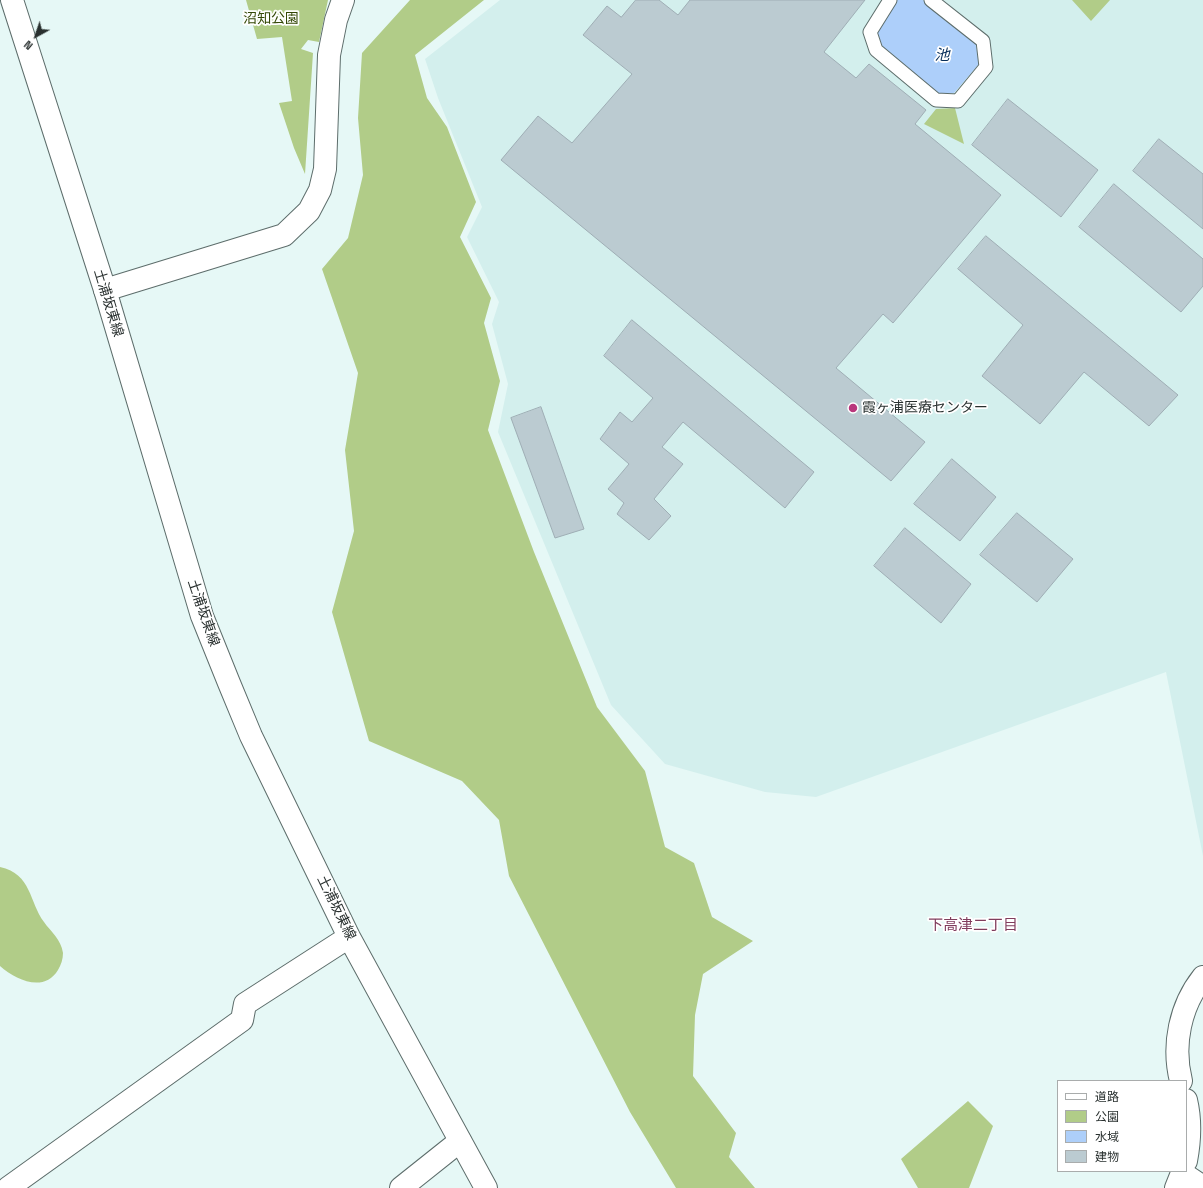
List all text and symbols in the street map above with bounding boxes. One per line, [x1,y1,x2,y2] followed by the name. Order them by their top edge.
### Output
[243,11,299,27] park label: 沼知公園
[16,16,56,56] north arrow
[21,37,36,53] text: N
[935,47,949,65] water label: 池
[90,267,126,339] street label: 土浦坂東線
[862,400,988,416] place label: 霞ヶ浦医療センター
[847,402,859,414] marker: 霞ヶ浦医療センター
[184,577,222,649] street label: 土浦坂東線
[313,873,359,943] street label: 土浦坂東線
[928,917,1018,935] district label: 下高津二丁目
[1057,1080,1187,1172] legend
[1095,1089,1119,1105] text: 道路
[1095,1109,1119,1125] text: 公園
[1095,1129,1119,1145] text: 水域
[1095,1149,1119,1165] text: 建物

